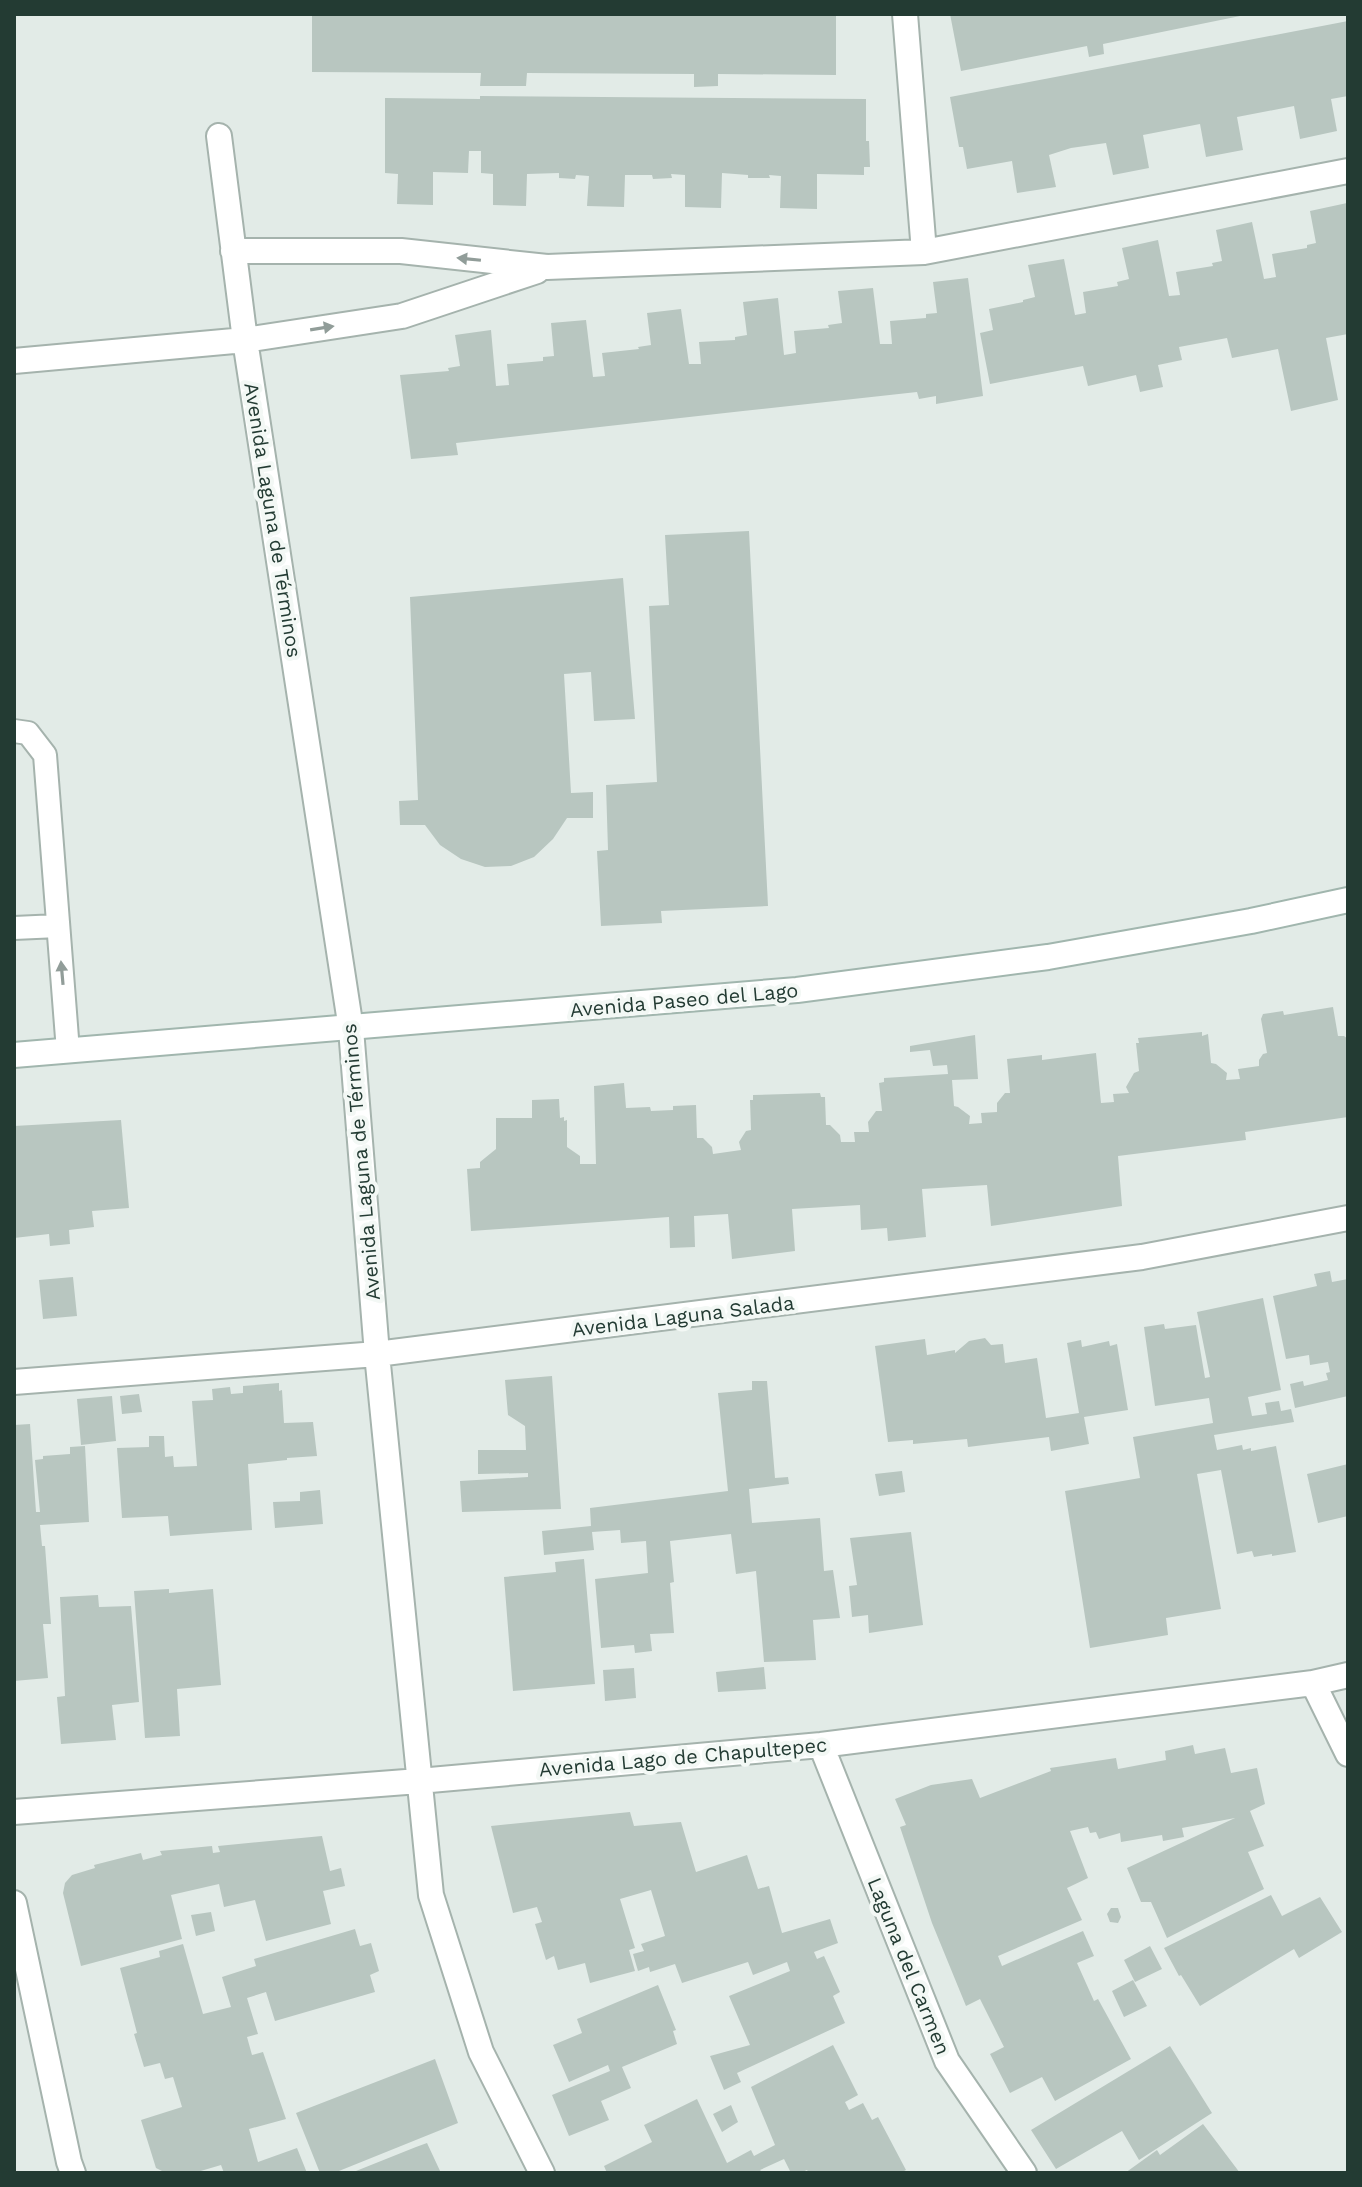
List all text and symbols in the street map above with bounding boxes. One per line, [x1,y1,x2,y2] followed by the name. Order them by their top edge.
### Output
[457,252,482,265] one-way arrow
[310,322,335,334] one-way arrow
[239,381,307,659] street label: Avenida Laguna de Términos
[55,961,68,986] one-way arrow
[569,978,799,1022] street label: Avenida Paseo del Lago
[337,1022,385,1302] street label: Avenida Laguna de Términos
[570,1290,796,1342] street label: Avenida Laguna Salada
[538,1732,828,1782] street label: Avenida Lago de Chapultepec
[863,1874,955,2058] street label: Laguna del Carmen

